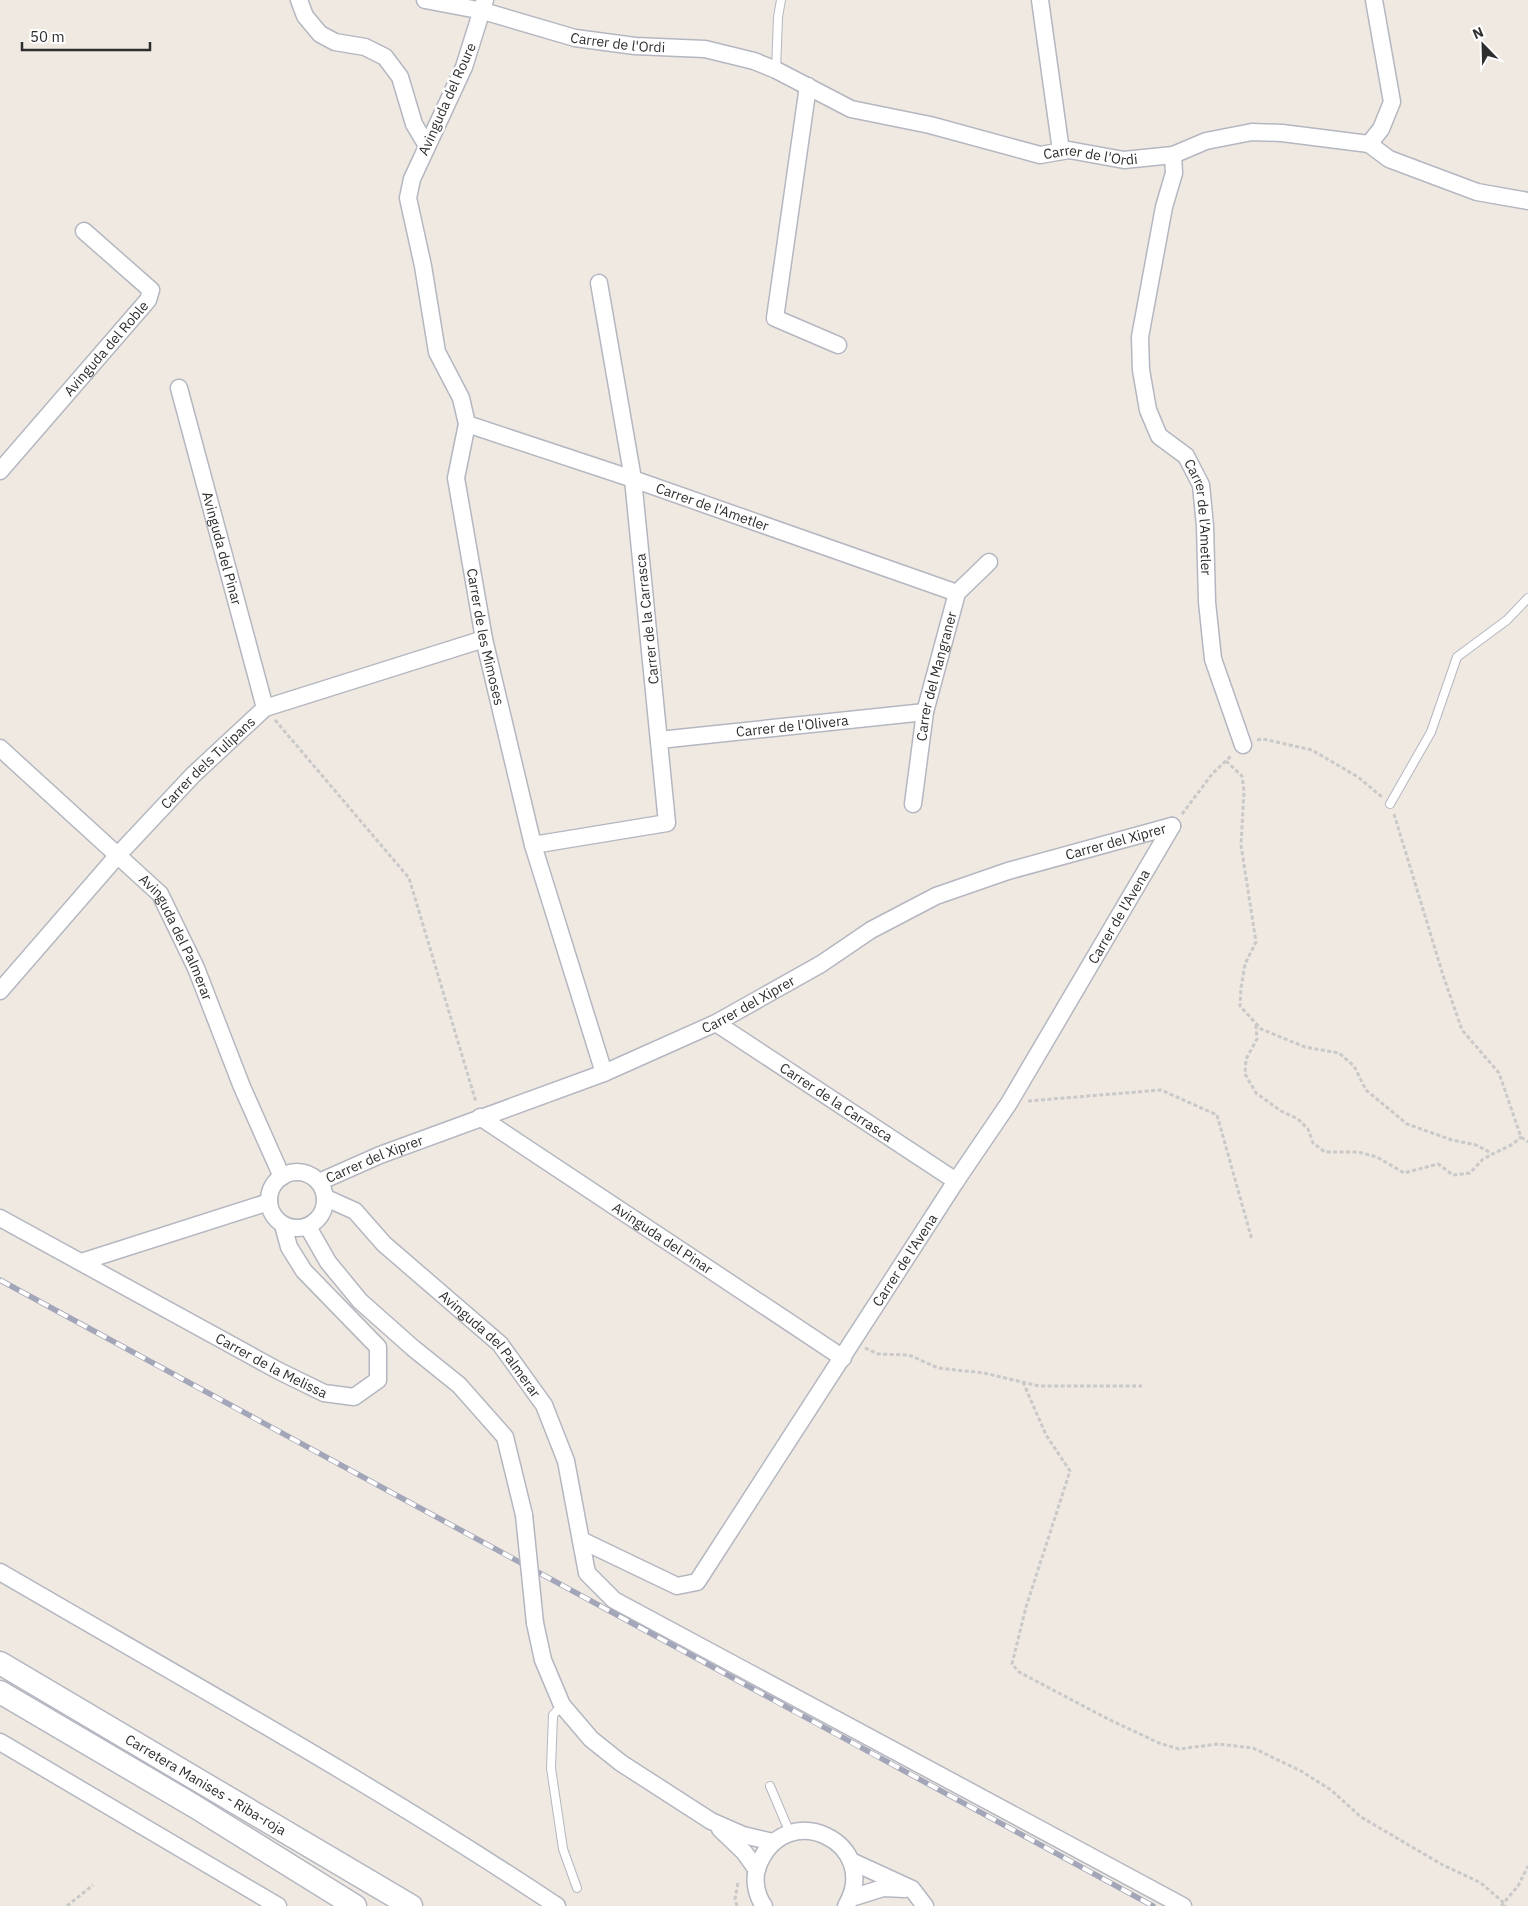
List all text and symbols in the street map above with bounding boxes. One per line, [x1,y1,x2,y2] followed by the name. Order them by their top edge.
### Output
[22,20,150,52] scale bar
[1458,20,1508,70] north arrow
[1470,23,1486,43] text: N
[30,27,65,46] text: 50 m
[568,28,666,56] street label: Carrer de l'Ordi
[414,40,480,158] street label: Avinguda del Roure
[1042,141,1138,169] street label: Carrer de l'Ordi
[60,297,152,400] street label: Avinguda del Roble
[1180,456,1215,576] street label: Carrer de l'Ametler
[653,479,771,535] street label: Carrer de l'Ametler
[198,490,246,607] street label: Avinguda del Pinar
[631,552,663,685] street label: Carrer de la Carrasca
[463,567,508,707] street label: Carrer de les Mimoses
[912,609,961,742] street label: Carrer del Mangraner
[735,711,850,741] street label: Carrer de l'Olivera
[157,712,259,813] street label: Carrer dels Tulipans
[1063,819,1168,864] street label: Carrer del Xiprer
[1084,865,1154,967] street label: Carrer de l'Avena
[135,870,217,1003] street label: Avinguda del Palmerar
[699,972,798,1037] street label: Carrer del Xiprer
[776,1058,897,1146] street label: Carrer de la Carrasca
[323,1131,425,1187] street label: Carrer del Xiprer
[609,1198,716,1278] street label: Avinguda del Pinar
[868,1210,942,1310] street label: Carrer de l'Avena
[435,1287,545,1401] street label: Avinguda del Palmerar
[212,1329,331,1402] street label: Carrer de la Melissa
[122,1730,290,1839] street label: Carretera Manises - Riba-roja

